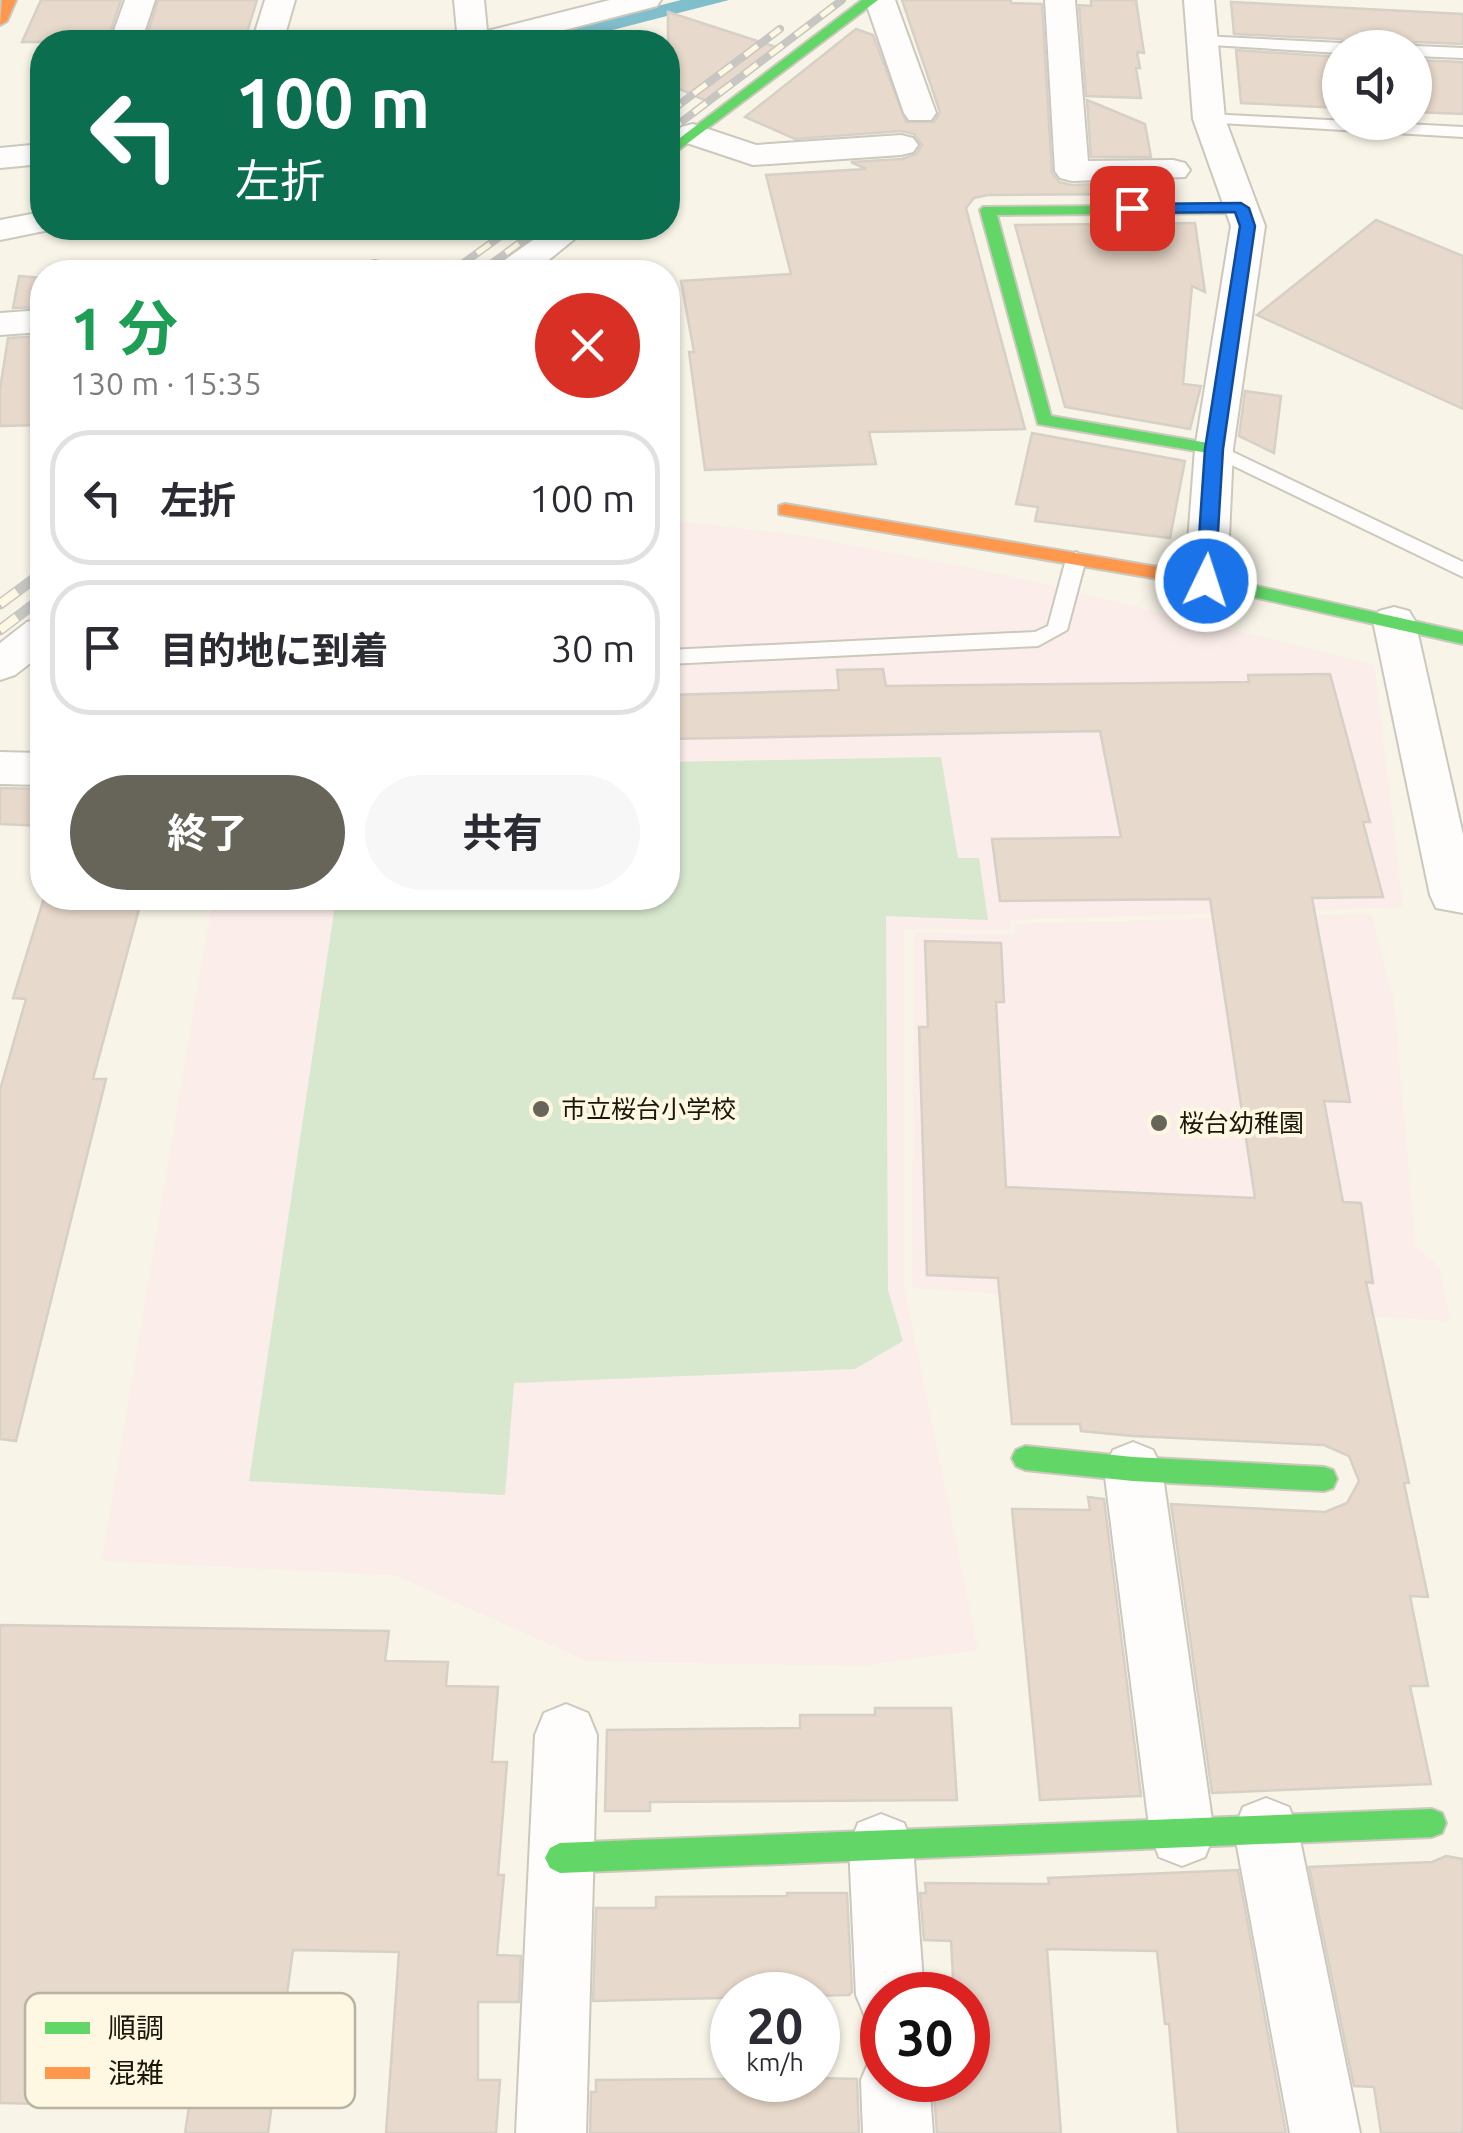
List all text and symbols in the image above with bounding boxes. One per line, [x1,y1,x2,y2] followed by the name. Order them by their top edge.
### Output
[1322,30,1432,140] map controls
[1322,30,1432,140] button: sound
[235,63,430,141] text: 100 m
[70,70,200,200] icon: left
[235,155,325,206] text: 左折
[1090,166,1175,251] pin
[1105,181,1160,236] icon: arrive
[535,293,640,398] button: close
[70,294,178,361] text: 1 分
[70,365,262,401] text: 130 m · 15:35
[75,470,130,525] icon: left
[529,477,635,519] text: 100 m
[160,479,236,521] text: 左折
[1154,529,1258,633] position arrow
[75,620,130,675] icon: arrive
[551,627,635,669] text: 30 m
[160,629,388,671] text: 目的地に到着
[70,775,345,890] button: 終了
[365,775,640,890] button: 共有
[561,1095,736,1123] place label: 市立桜台小学校
[530,1098,552,1120] marker: 市立桜台小学校
[1179,1109,1304,1137] place label: 桜台幼稚園
[1148,1112,1170,1134] marker: 桜台幼稚園
[860,1972,990,2102] speed limit sign: 30
[25,1993,355,2108] legend
[747,1997,803,2053] text: 20
[108,2012,164,2043] text: 順調
[746,2048,804,2076] text: km/h
[108,2057,164,2088] text: 混雑

